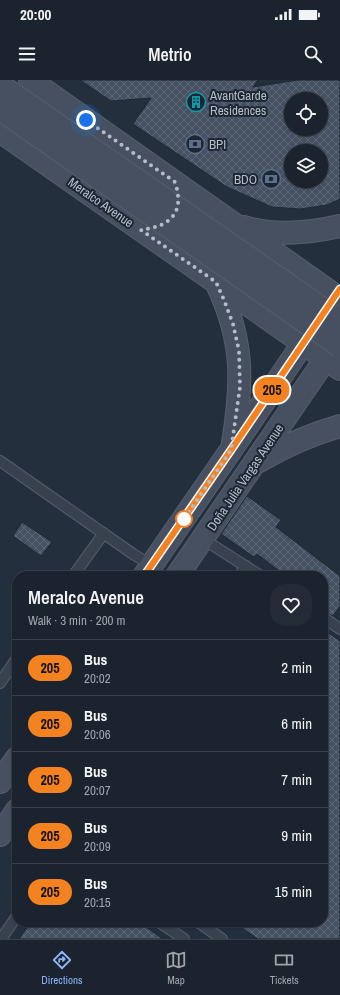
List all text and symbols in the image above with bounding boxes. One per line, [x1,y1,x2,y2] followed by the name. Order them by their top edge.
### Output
[20,4,51,25] text: 20:00
[148,42,192,67] text: Metrio
[16,43,38,65] icon: menu
[302,43,324,65] icon: search
[209,87,267,119] place label: AvantGarde Residences
[185,91,207,113] building icon: AvantGarde Residences
[284,92,328,188] map controls
[284,92,328,136] button: locate
[76,110,96,130] your location
[184,133,206,155] bank icon: BPI
[209,136,226,153] place label: BPI
[284,144,328,188] button: layers
[260,168,282,190] bank icon: BDO
[234,171,257,188] place label: BDO
[65,174,137,231] street label: Meralco Avenue
[249,377,295,403] line badge: 205
[262,381,282,399] text: 205
[203,421,288,534] street label: Doña Julia Vargas Avenue
[175,510,193,528] unlabelled marker
[28,584,144,610] text: Meralco Avenue
[270,584,312,626] button: heart
[28,612,125,629] text: Walk · 3 min · 200 m
[84,649,107,670] text: Bus
[281,657,312,678] text: 2 min
[40,659,60,677] text: 205
[84,670,111,687] text: 20:02
[84,705,107,726] text: Bus
[281,713,312,734] text: 6 min
[40,715,60,733] text: 205
[84,726,111,743] text: 20:06
[84,761,107,782] text: Bus
[281,769,312,790] text: 7 min
[40,771,60,789] text: 205
[84,782,111,799] text: 20:07
[84,817,107,838] text: Bus
[281,825,312,846] text: 9 min
[40,827,60,845] text: 205
[84,838,111,855] text: 20:09
[84,873,107,894] text: Bus
[274,881,312,902] text: 15 min
[40,883,60,901] text: 205
[84,894,111,911] text: 20:15
[41,949,82,987] tab: Directions
[165,949,187,987] tab: Map
[270,949,299,987] tab: Tickets

